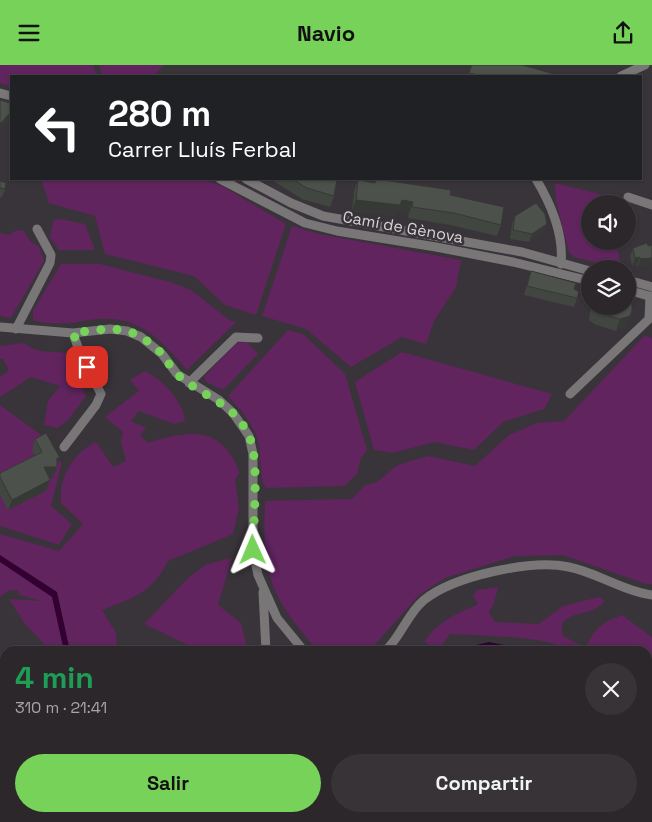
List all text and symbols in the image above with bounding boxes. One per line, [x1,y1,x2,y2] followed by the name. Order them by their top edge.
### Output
[15,19,43,47] icon: menu
[297,19,355,47] text: Navio
[609,19,637,47] icon: share
[108,92,211,136] text: 280 m
[25,95,90,160] icon: left
[108,135,297,163] text: Carrer Lluís Ferbal
[581,195,636,315] map controls
[581,195,636,250] button: sound
[341,206,465,248] street label: Camí de Gènova
[581,260,636,315] button: layers
[66,346,108,388] pin
[73,353,101,381] icon: arrive
[226,523,278,575] position arrow
[15,658,94,697] text: 4 min
[585,663,637,715] button: close
[15,697,107,718] text: 310 m · 21:41
[15,754,321,812] button: Salir
[331,754,637,812] button: Compartir

